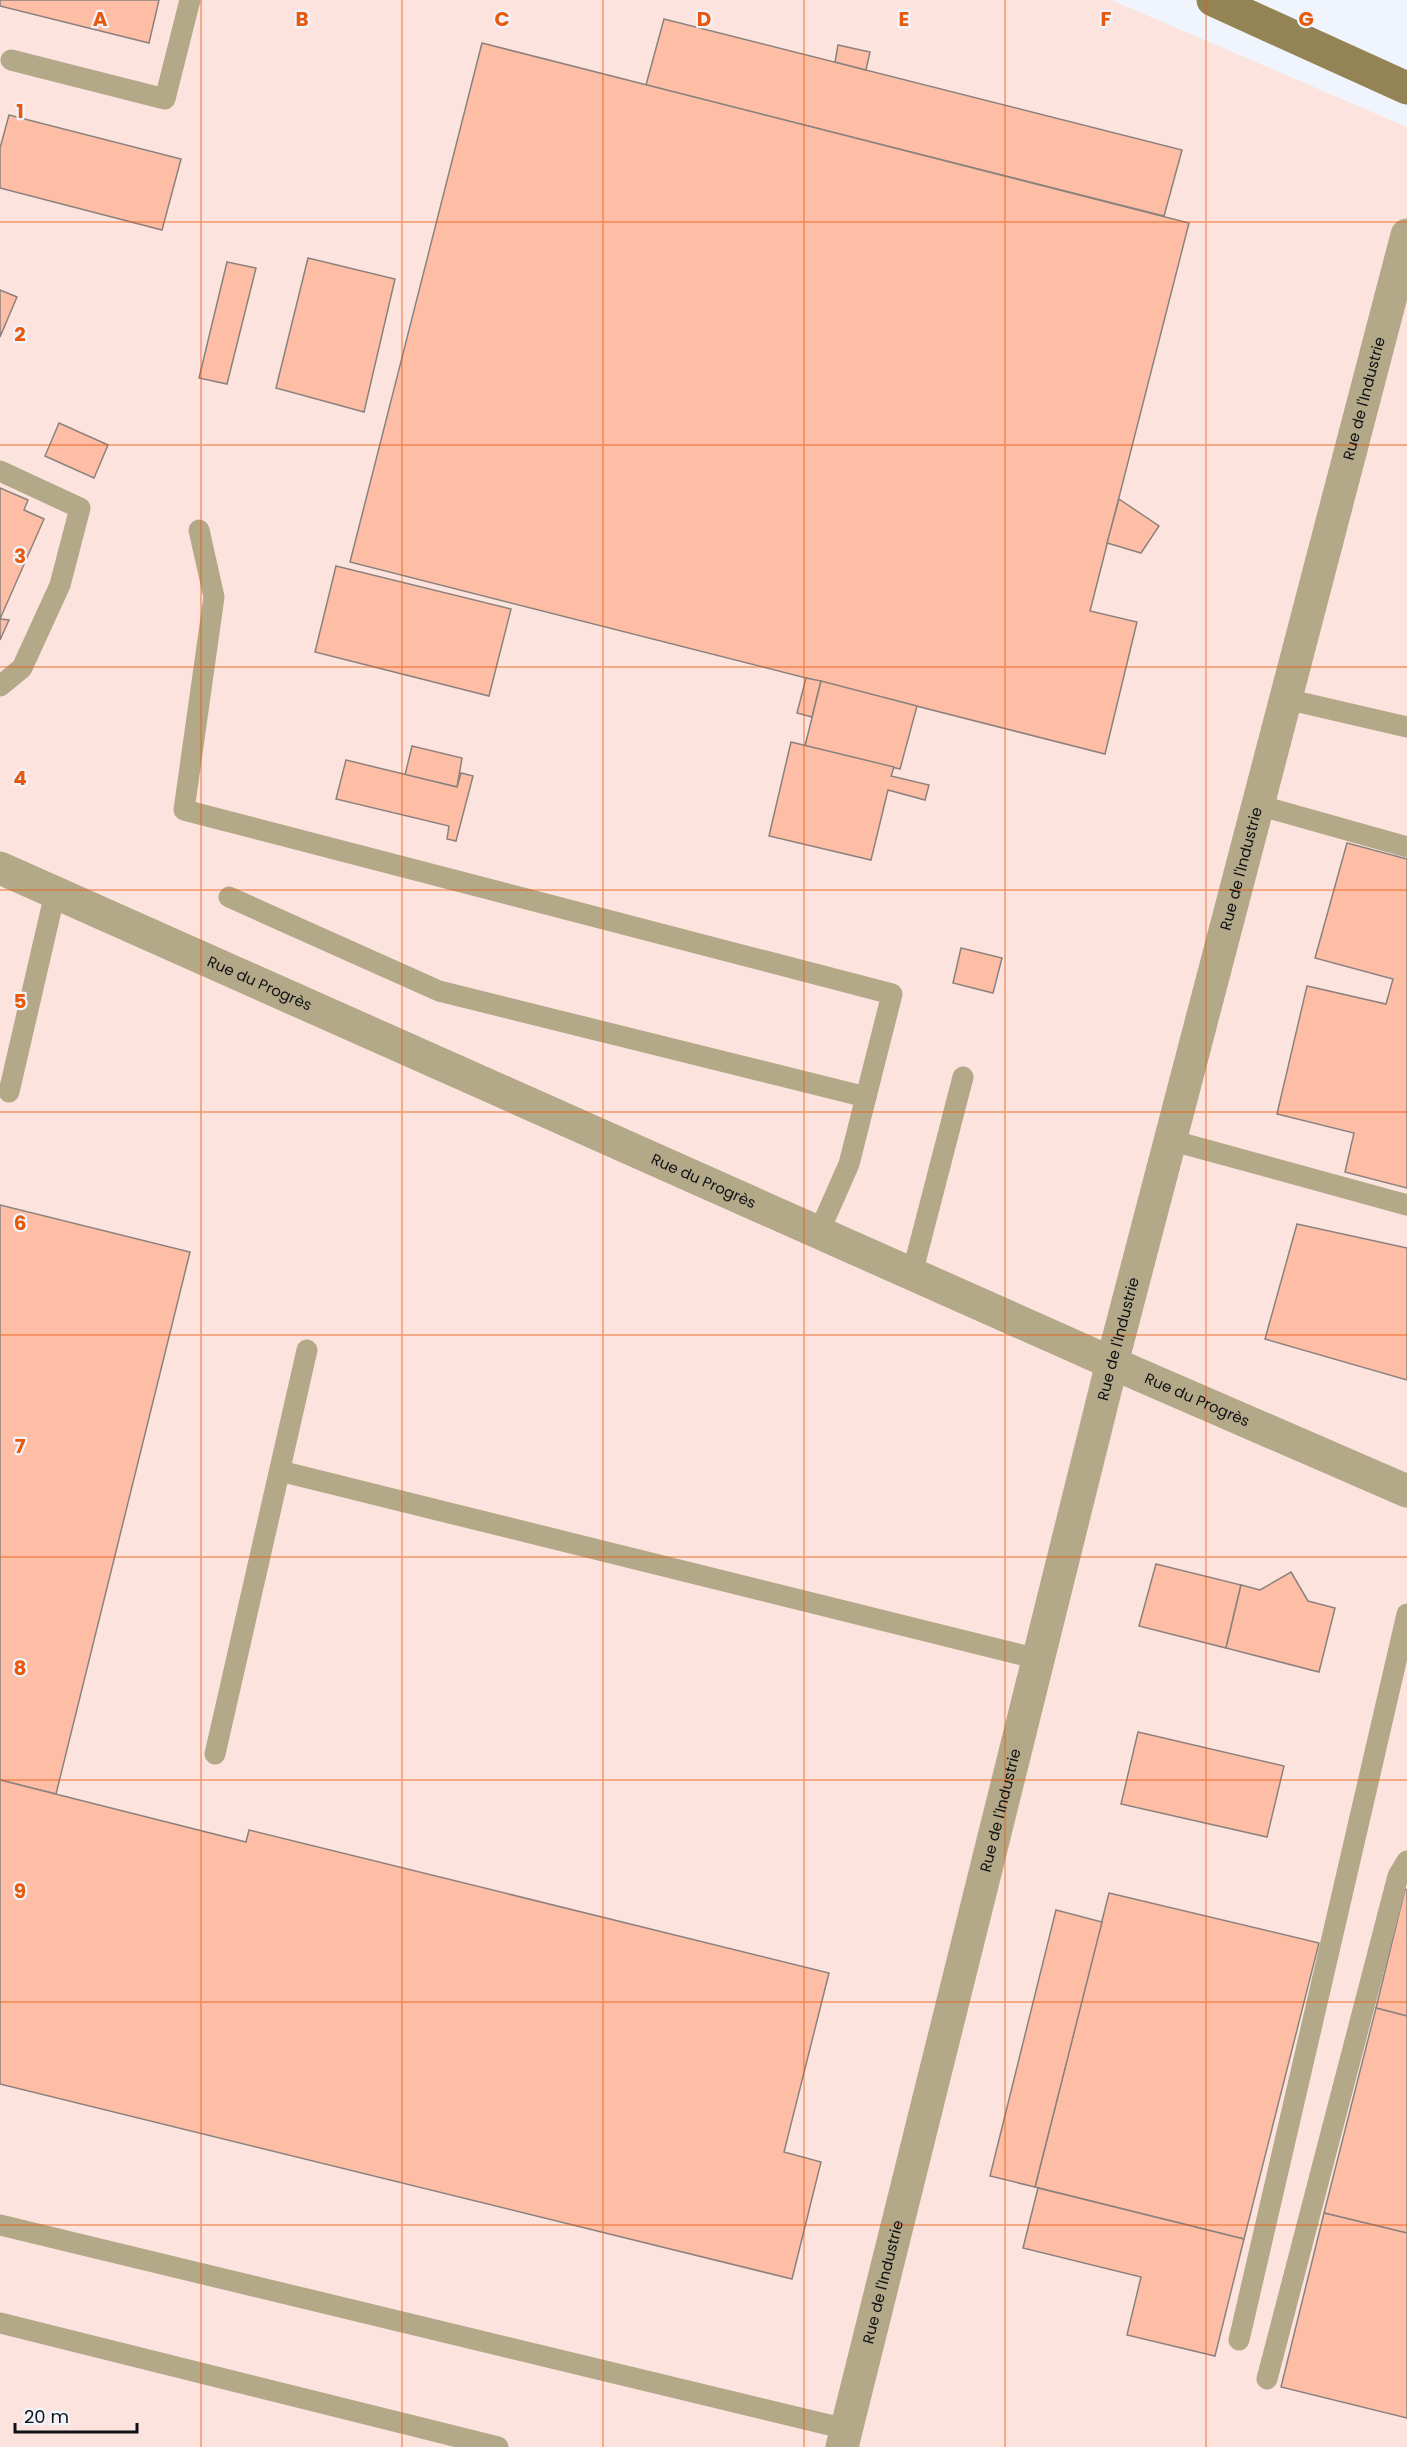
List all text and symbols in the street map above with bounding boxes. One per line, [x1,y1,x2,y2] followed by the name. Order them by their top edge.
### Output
[93,5,108,33] text: A
[295,5,309,33] text: B
[494,5,510,33] text: C
[697,5,711,33] text: D
[899,5,909,33] text: E
[1101,5,1112,33] text: F
[1298,5,1314,33] text: G
[16,97,24,125] text: 1
[14,320,26,348] text: 2
[1338,335,1390,462] street label: Rue de l'Industrie
[14,542,26,570] text: 3
[13,764,27,792] text: 4
[1215,805,1267,933] street label: Rue de l'Industrie
[204,951,316,1016] street label: Rue du Progrès
[14,987,27,1015] text: 5
[648,1148,760,1213] street label: Rue du Progrès
[14,1209,26,1237] text: 6
[1092,1275,1144,1403] street label: Rue de l'Industrie
[1141,1367,1253,1432] street label: Rue du Progrès
[15,1432,26,1460] text: 7
[14,1654,26,1682] text: 8
[975,1746,1026,1874] street label: Rue de l'Industrie
[14,1877,26,1905] text: 9
[857,2218,908,2346] street label: Rue de l'Industrie
[15,2396,136,2434] scale bar
[24,2404,69,2429] text: 20 m

